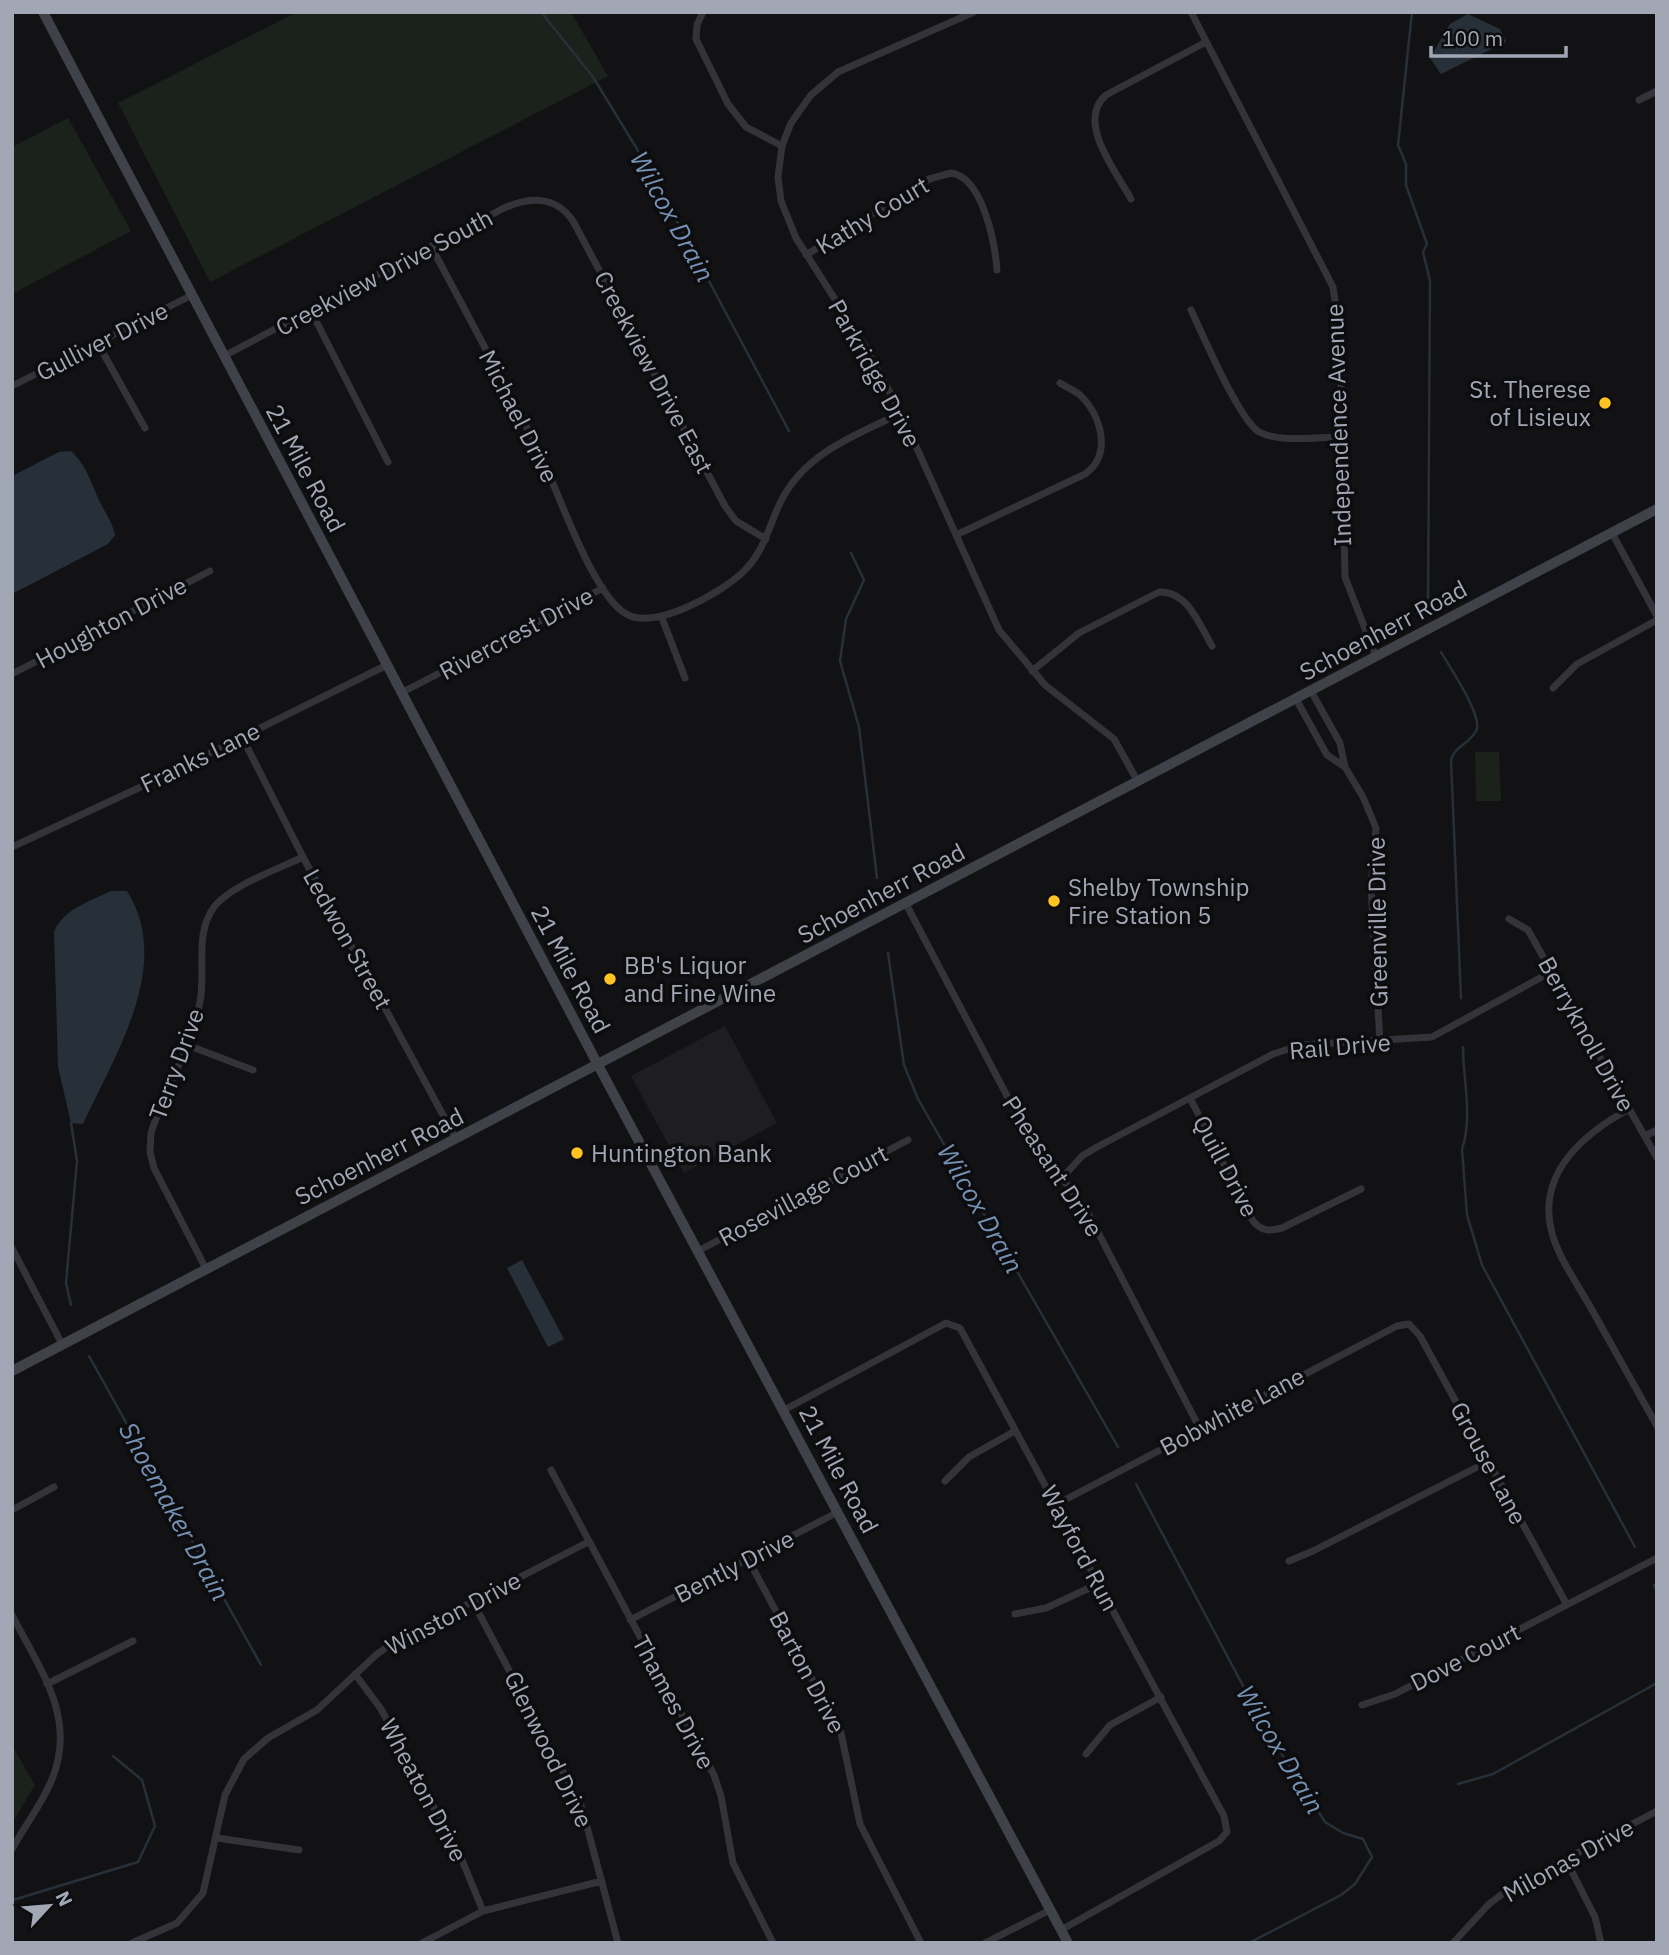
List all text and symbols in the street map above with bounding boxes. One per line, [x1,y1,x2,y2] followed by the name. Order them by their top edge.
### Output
[1431,14,1566,58] scale bar
[1442,24,1503,52] text: 100 m
[623,145,723,287] water label: Wilcox Drain
[810,169,934,261] street label: Kathy Court
[270,201,498,343] street label: Creekview Drive South
[587,265,721,479] street label: Creekview Drive East
[821,293,929,453] street label: Parkridge Drive
[30,294,174,388] street label: Gulliver Drive
[1318,303,1358,547] street label: Independence Avenue
[472,344,566,488] street label: Michael Drive
[1469,373,1591,433] place label: St. Therese of Lisieux
[1597,395,1613,411] marker: St. Therese of Lisieux
[259,398,353,538] street label: 21 Mile Road
[30,569,192,675] street label: Houghton Drive
[1294,572,1472,688] street label: Schoenherr Road
[433,579,599,687] street label: Rivercrest Drive
[135,714,265,800] street label: Franks Lane
[792,835,970,951] street label: Schoenherr Road
[1360,837,1394,1007] street label: Greenville Drive
[296,863,400,1015] street label: Ledwon Street
[1068,871,1250,931] place label: Shelby Township Fire Station 5
[1046,893,1062,909] marker: Shelby Township Fire Station 5
[524,899,618,1039] street label: 21 Mile Road
[624,949,776,1009] place label: BB's Liquor and Fine Wine
[1531,951,1643,1117] street label: Berryknoll Drive
[602,971,618,987] marker: BB's Liquor and Fine Wine
[141,1004,211,1124] street label: Terry Drive
[1288,1026,1392,1066] street label: Rail Drive
[995,1089,1111,1243] street label: Pheasant Drive
[289,1100,469,1212] street label: Schoenherr Road
[1186,1110,1266,1222] street label: Quill Drive
[591,1137,772,1169] place label: Huntington Bank
[713,1137,893,1253] street label: Rosevillage Court
[930,1137,1032,1279] water label: Wilcox Drain
[569,1145,585,1161] marker: Huntington Bank
[1154,1359,1310,1463] street label: Bobwhite Lane
[1443,1396,1535,1530] street label: Grouse Lane
[792,1399,886,1539] street label: 21 Mile Road
[112,1416,238,1606] water label: Shoemaker Drain
[1034,1480,1126,1616] street label: Wayford Run
[669,1522,799,1610] street label: Bently Drive
[380,1564,526,1662] street label: Winston Drive
[762,1605,854,1739] street label: Barton Drive
[1405,1616,1525,1698] street label: Dove Court
[625,1629,723,1775] street label: Thames Drive
[497,1665,601,1833] street label: Glenwood Drive
[1229,1678,1333,1820] water label: Wilcox Drain
[373,1713,475,1867] street label: Wheaton Drive
[1497,1811,1639,1909] street label: Milonas Drive
[14,1871,84,1941] north arrow
[50,1887,78,1910] text: N

